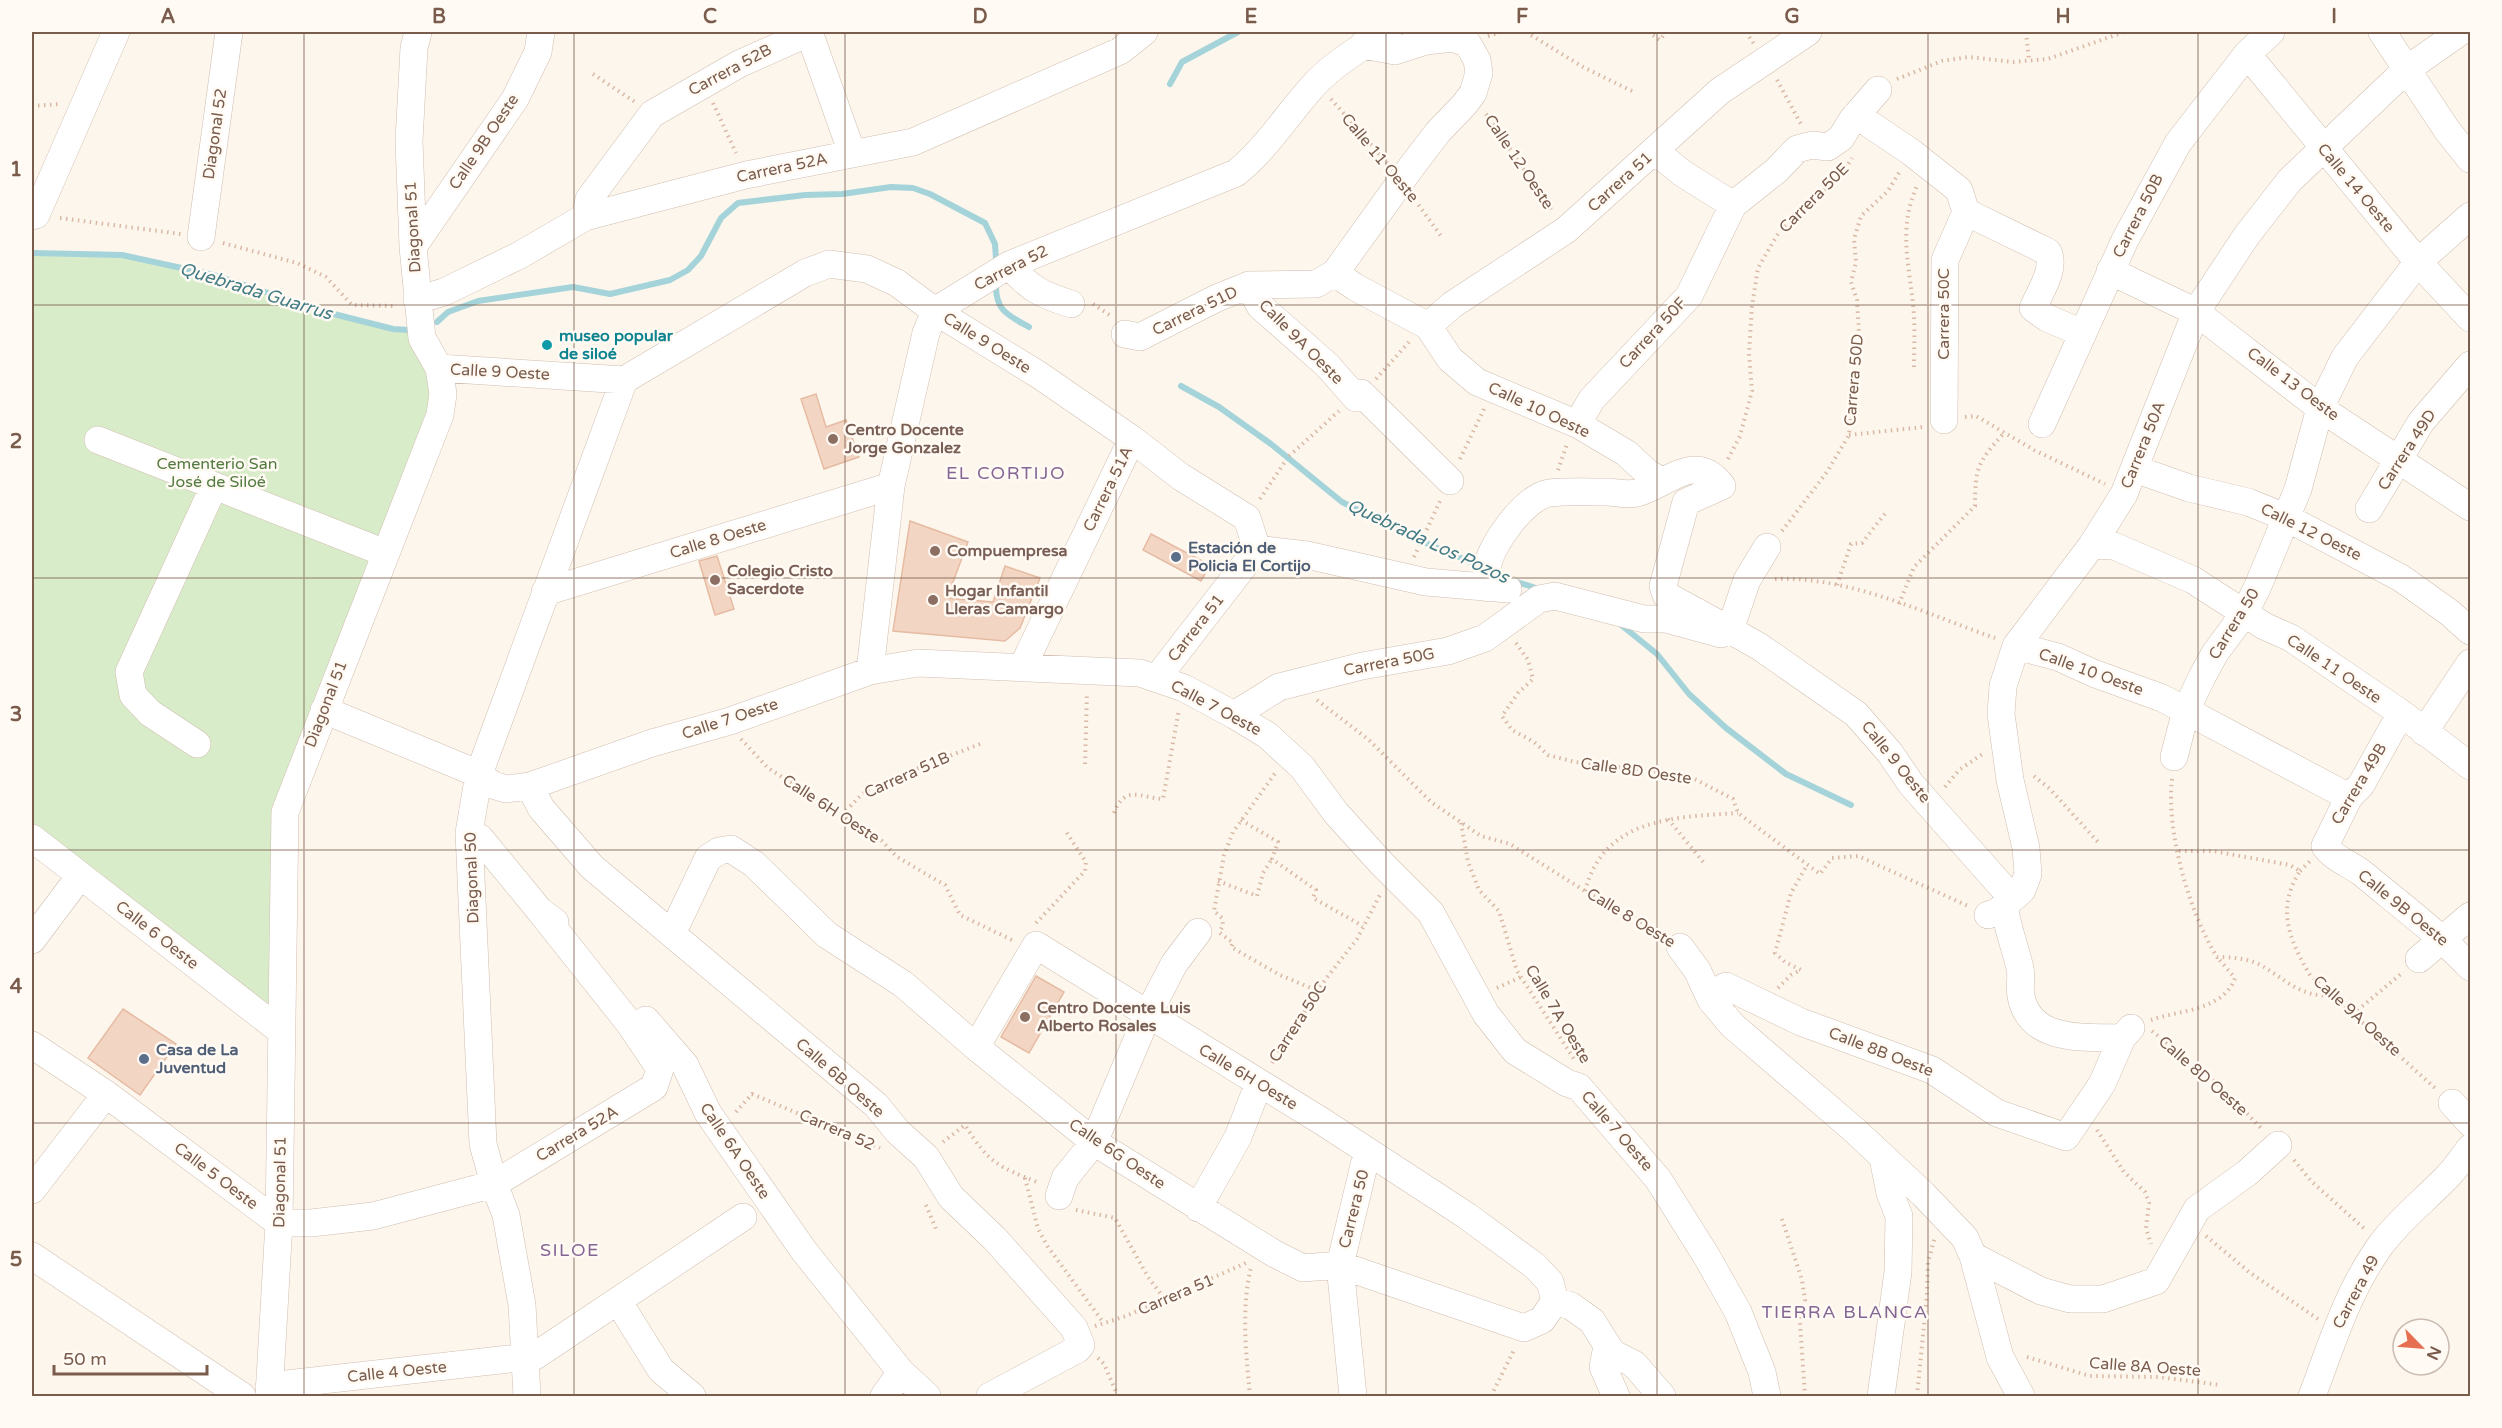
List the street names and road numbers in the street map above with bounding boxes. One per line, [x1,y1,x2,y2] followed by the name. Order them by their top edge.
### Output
[685,40,775,100] street label: Carrera 52B
[199,87,231,181] street label: Diagonal 52
[445,90,523,194] street label: Calle 9B Oeste
[1337,109,1423,207] street label: Calle 11 Oeste
[1480,111,1558,213] street label: Calle 12 Oeste
[2313,139,2399,237] street label: Calle 14 Oeste
[1583,148,1657,216] street label: Carrera 51
[735,149,829,187] street label: Carrera 52A
[1775,159,1853,237] street label: Carrera 50E
[2108,171,2168,261] street label: Carrera 50B
[401,181,425,273] street label: Diagonal 51
[971,241,1051,295] street label: Carrera 52
[1934,268,1954,360] street label: Carrera 50C
[1149,282,1241,340] street label: Carrera 51D
[1615,293,1691,373] street label: Carrera 50F
[1254,295,1348,389] street label: Calle 9A Oeste
[939,308,1035,378] street label: Calle 9 Oeste
[1840,333,1868,427] street label: Carrera 50D
[2243,343,2343,425] street label: Calle 13 Oeste
[450,359,550,385] street label: Calle 9 Oeste
[1485,378,1593,442] street label: Calle 10 Oeste
[2116,398,2170,492] street label: Carrera 50A
[2373,406,2441,494] street label: Carrera 49D
[1079,443,1137,535] street label: Carrera 51A
[2257,499,2365,565] street label: Calle 12 Oeste
[667,515,769,563] street label: Calle 8 Oeste
[2204,585,2264,663] street label: Carrera 50
[1163,590,1229,666] street label: Carrera 51
[2283,630,2385,708] street label: Calle 11 Oeste
[1342,643,1436,681] street label: Carrera 50G
[2036,644,2146,700] street label: Calle 10 Oeste
[300,658,352,750] street label: Diagonal 51
[1167,676,1265,740] street label: Calle 7 Oeste
[679,694,781,744] street label: Calle 7 Oeste
[1857,717,1935,807] street label: Calle 9 Oeste
[2327,740,2391,828] street label: Carrera 49B
[861,747,953,803] street label: Carrera 51B
[1579,753,1693,789] street label: Calle 8D Oeste
[779,770,883,848] street label: Calle 6H Oeste
[460,832,484,924] street label: Diagonal 50
[2354,865,2452,951] street label: Calle 9B Oeste
[1583,884,1679,952] street label: Calle 8 Oeste
[111,896,203,974] street label: Calle 6 Oeste
[1521,961,1595,1067] street label: Calle 7A Oeste
[2309,971,2405,1061] street label: Calle 9A Oeste
[1265,978,1331,1066] street label: Carrera 50C
[1826,1023,1936,1081] street label: Calle 8B Oeste
[2154,1032,2252,1120] street label: Calle 8D Oeste
[792,1034,888,1122] street label: Calle 6B Oeste
[1195,1040,1301,1114] street label: Calle 6H Oeste
[1577,1087,1657,1175] street label: Calle 7 Oeste
[695,1099,775,1203] street label: Calle 6A Oeste
[532,1102,622,1166] street label: Carrera 52A
[796,1105,878,1155] street label: Carrera 52
[1065,1114,1169,1194] street label: Calle 6G Oeste
[269,1136,291,1228] street label: Diagonal 51
[170,1138,262,1214] street label: Calle 5 Oeste
[1335,1167,1373,1251] street label: Carrera 50
[2328,1252,2384,1332] street label: Carrera 49
[1135,1270,1217,1320] street label: Carrera 51
[2089,1353,2201,1381] street label: Calle 8A Oeste
[346,1357,448,1387] street label: Calle 4 Oeste

